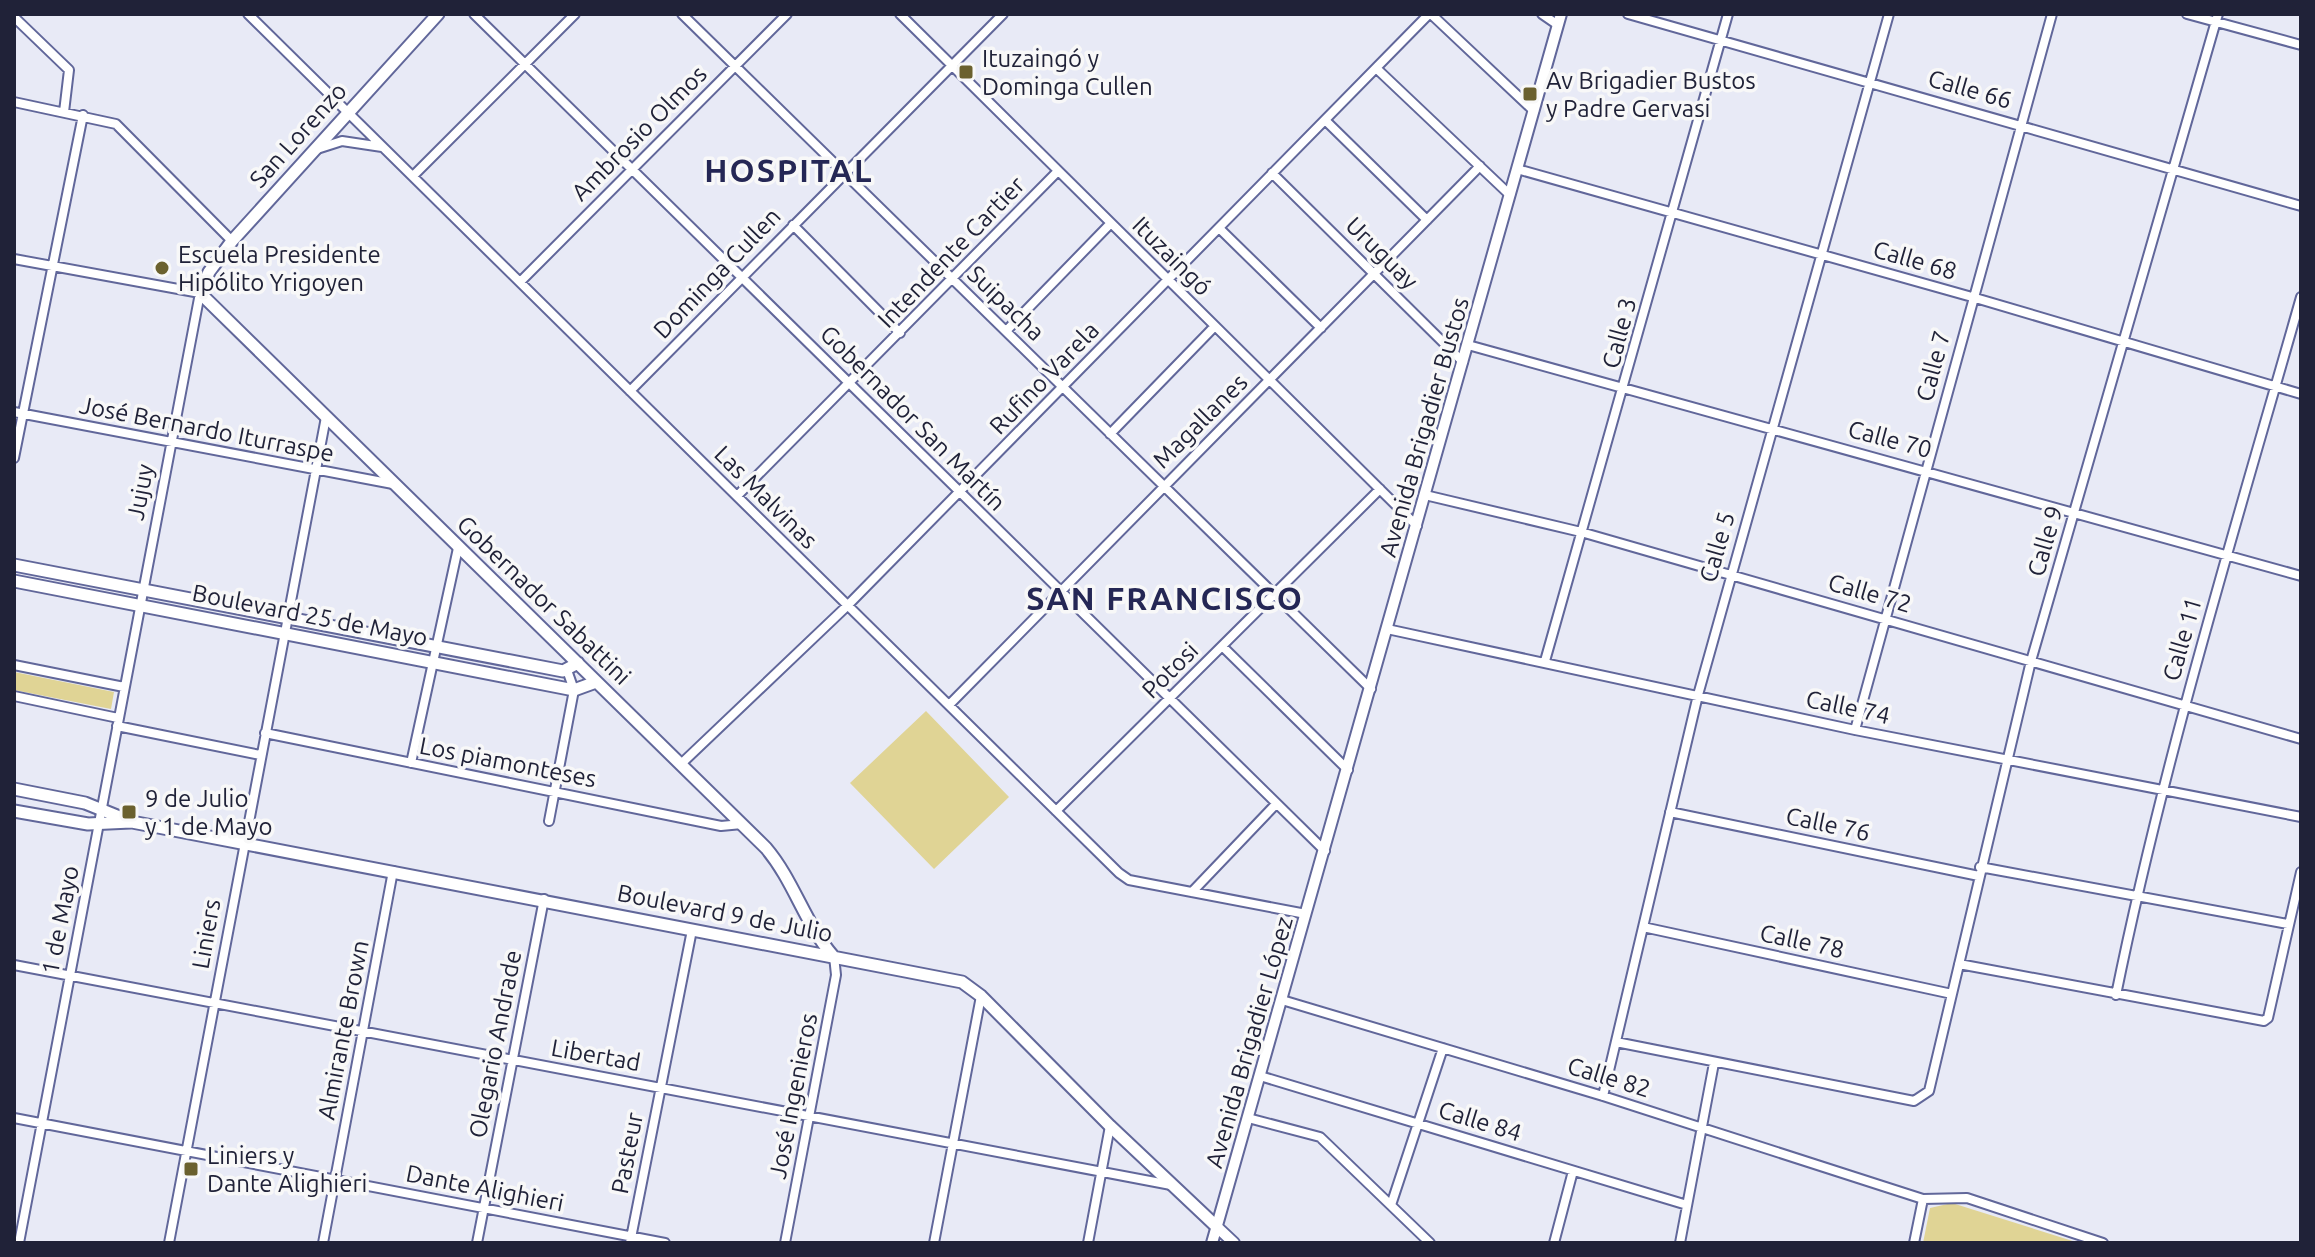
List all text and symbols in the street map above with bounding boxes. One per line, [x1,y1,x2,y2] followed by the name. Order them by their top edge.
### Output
[982,45,1153,100] place label: Ituzaingó y Dominga Cullen
[566,60,712,206] street label: Ambrosio Olmos
[957,63,975,81] marker: Ituzaingó y Dominga Cullen
[1925,64,2015,114] street label: Calle 66
[1546,67,1756,122] place label: Av Brigadier Bustos y Padre Gervasi
[244,77,352,193] street label: San Lorenzo
[1521,85,1539,103] marker: Av Brigadier Bustos y Padre Gervasi
[704,152,874,188] district label: HOSPITAL
[872,171,1030,333] street label: Intendente Cartier
[648,202,786,344] street label: Dominga Cullen
[1127,211,1217,301] street label: Ituzaingó
[1340,211,1424,295] street label: Uruguay
[1870,235,1960,285] street label: Calle 68
[178,241,381,296] place label: Escuela Presidente Hipólito Yrigoyen
[153,259,171,277] marker: Escuela Presidente Hipólito Yrigoyen
[962,260,1050,346] street label: Suipacha
[1374,294,1474,560] street label: Avenida Brigadier Bustos
[1597,295,1641,371] street label: Calle 3
[984,316,1104,440] street label: Rufino Varela
[815,320,1011,516] street label: Gobernador San Martín
[1911,328,1955,404] street label: Calle 7
[1147,368,1253,474] street label: Magallanes
[77,391,337,467] street label: José Bernardo Iturraspe
[1845,415,1935,463] street label: Calle 70
[709,440,823,554] street label: Las Malvinas
[121,461,159,522] street label: Jujuy
[2022,503,2068,579] street label: Calle 9
[1694,509,1740,585] street label: Calle 5
[452,510,636,690] street label: Gobernador Sabattini
[1825,568,1915,618] street label: Calle 72
[190,579,430,651] street label: Boulevard 25 de Mayo
[1026,580,1304,616] district label: SAN FRANCISCO
[2157,594,2207,684] street label: Calle 11
[1136,636,1204,704] street label: Potosi
[1803,685,1893,729] street label: Calle 74
[417,732,599,792] street label: Los piamonteses
[145,785,273,840] place label: 9 de Julio y 1 de Mayo
[1783,802,1873,846] street label: Calle 76
[120,803,138,821] marker: 9 de Julio y 1 de Mayo
[36,863,84,977] street label: 1 de Mayo
[615,879,835,947] street label: Boulevard 9 de Julio
[187,897,225,971] street label: Liniers
[1200,913,1298,1171] street label: Avenida Brigadier López
[1757,919,1847,963] street label: Calle 78
[312,938,374,1122] street label: Almirante Brown
[464,948,526,1140] street label: Olegario Andrade
[764,1011,822,1181] street label: José Ingenieros
[549,1034,643,1076] street label: Libertad
[1564,1052,1654,1102] street label: Calle 82
[1435,1096,1525,1146] street label: Calle 84
[606,1110,648,1196] street label: Pasteur
[207,1142,367,1197] place label: Liniers y Dante Alighieri
[404,1159,566,1217] street label: Dante Alighieri
[182,1160,200,1178] marker: Liniers y Dante Alighieri

